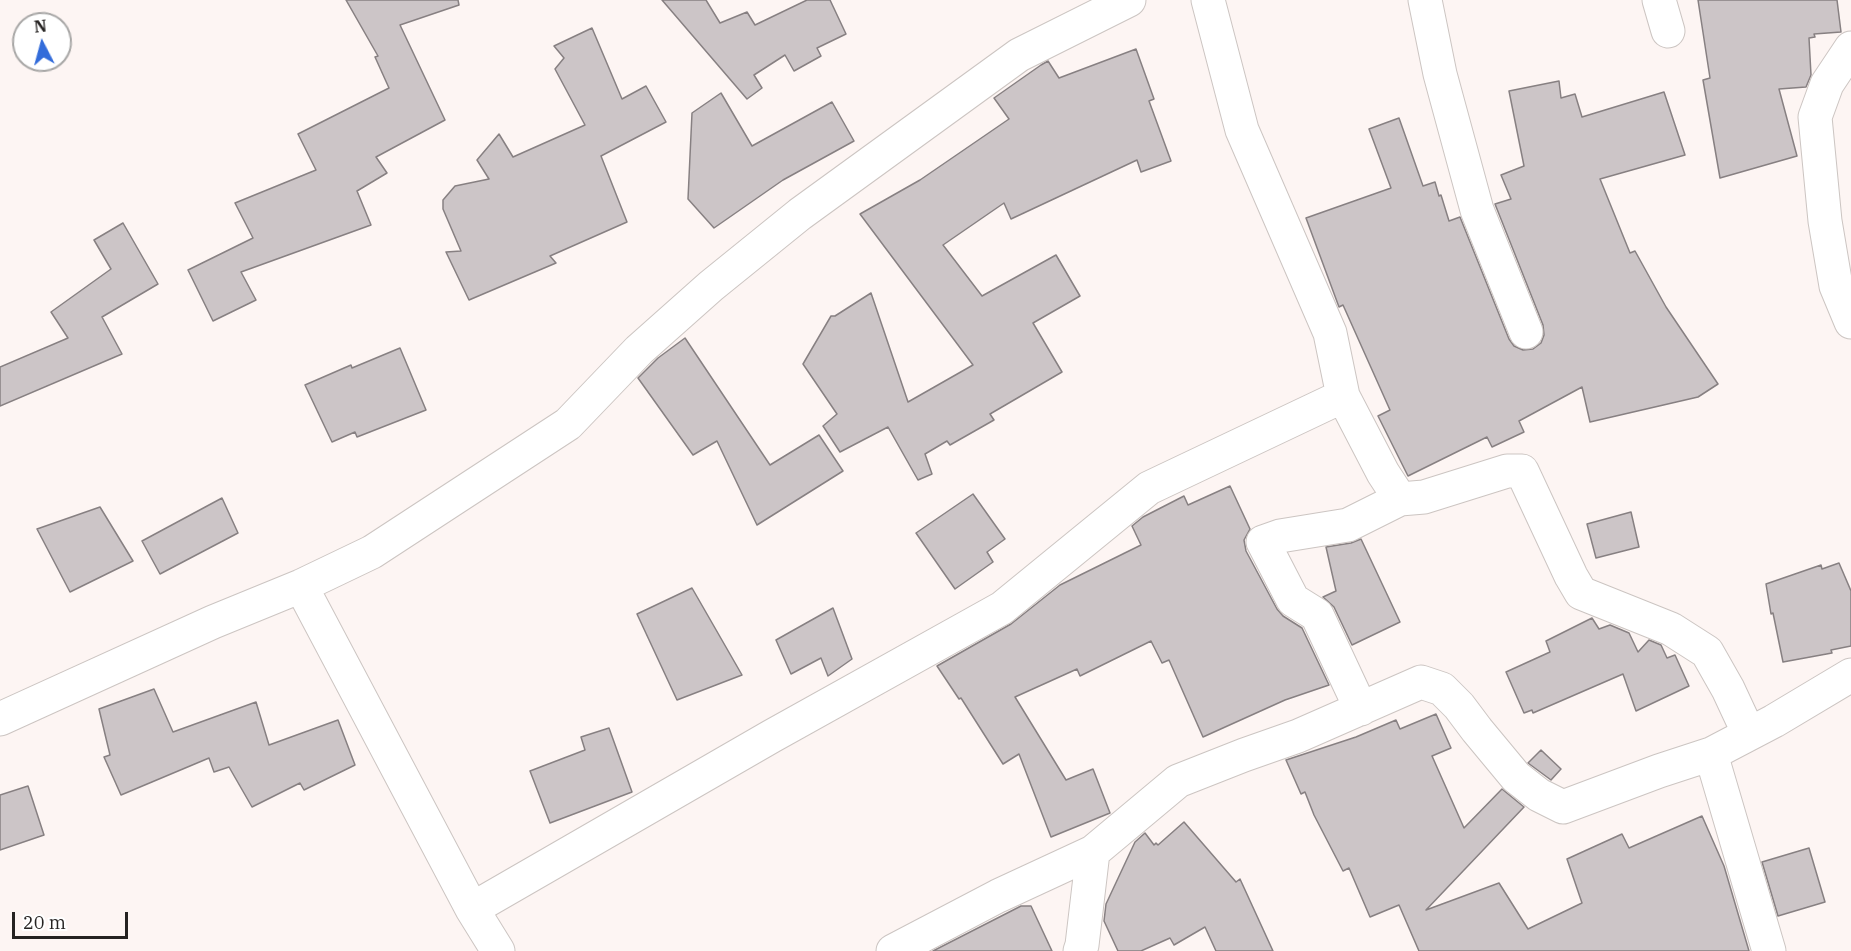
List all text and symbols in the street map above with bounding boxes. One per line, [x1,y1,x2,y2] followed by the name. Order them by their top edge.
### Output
[12,12,72,72] north arrow
[33,15,48,37] text: N
[15,900,130,938] scale bar
[23,911,66,934] text: 20 m

